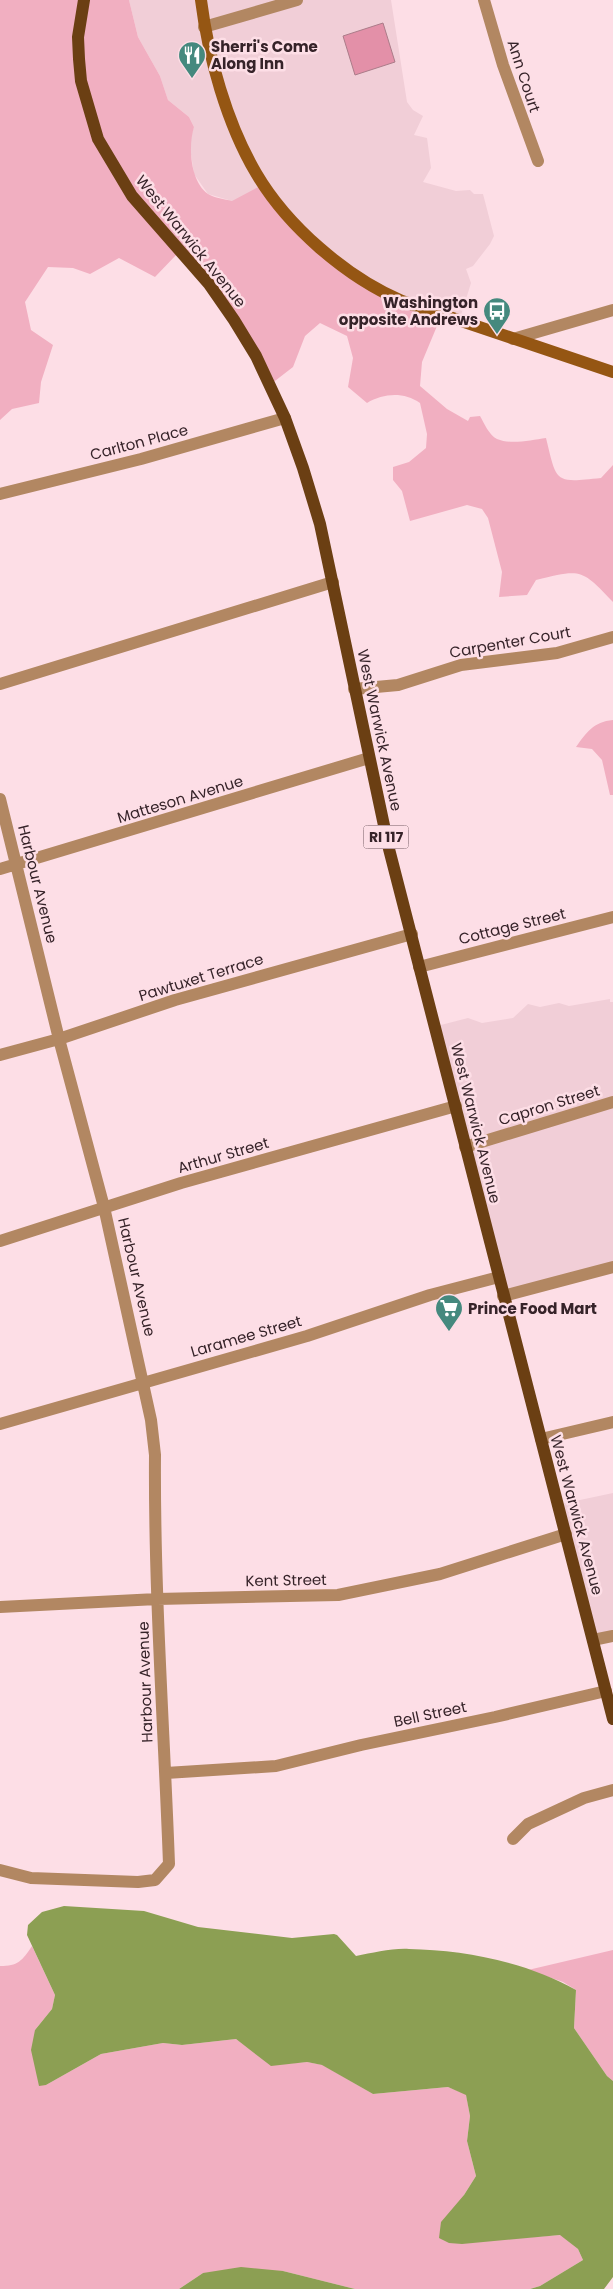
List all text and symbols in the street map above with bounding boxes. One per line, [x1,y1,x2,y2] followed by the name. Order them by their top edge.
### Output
[211,36,318,74] place label: Sherri's Come Along Inn
[502,37,546,115] street label: Ann Court
[177,40,207,79] restaurant icon: Sherri's Come Along Inn
[131,170,251,312] street label: West Warwick Avenue
[339,292,478,330] place label: Washington opposite Andrews
[482,296,512,335] bus stop icon: Washington opposite Andrews
[88,419,190,465] street label: Carlton Place
[448,621,572,663] street label: Carpenter Court
[353,647,407,813] street label: West Warwick Avenue
[114,770,246,828] street label: Matteson Avenue
[13,823,63,945] street label: Harbour Avenue
[364,826,408,849] road number: RI 117
[456,903,568,949] street label: Cottage Street
[136,948,266,1006] street label: Pawtuxet Terrace
[446,1041,506,1205] street label: West Warwick Avenue
[496,1080,602,1130] street label: Capron Street
[175,1132,271,1178] street label: Arthur Street
[113,1215,161,1339] street label: Harbour Avenue
[434,1293,464,1332] supermarket icon: Prince Food Mart
[468,1298,597,1319] place label: Prince Food Mart
[188,1310,304,1362] street label: Laramee Street
[546,1433,608,1597] street label: West Warwick Avenue
[245,1569,327,1591] street label: Kent Street
[132,1621,158,1743] street label: Harbour Avenue
[392,1696,468,1732] street label: Bell Street

